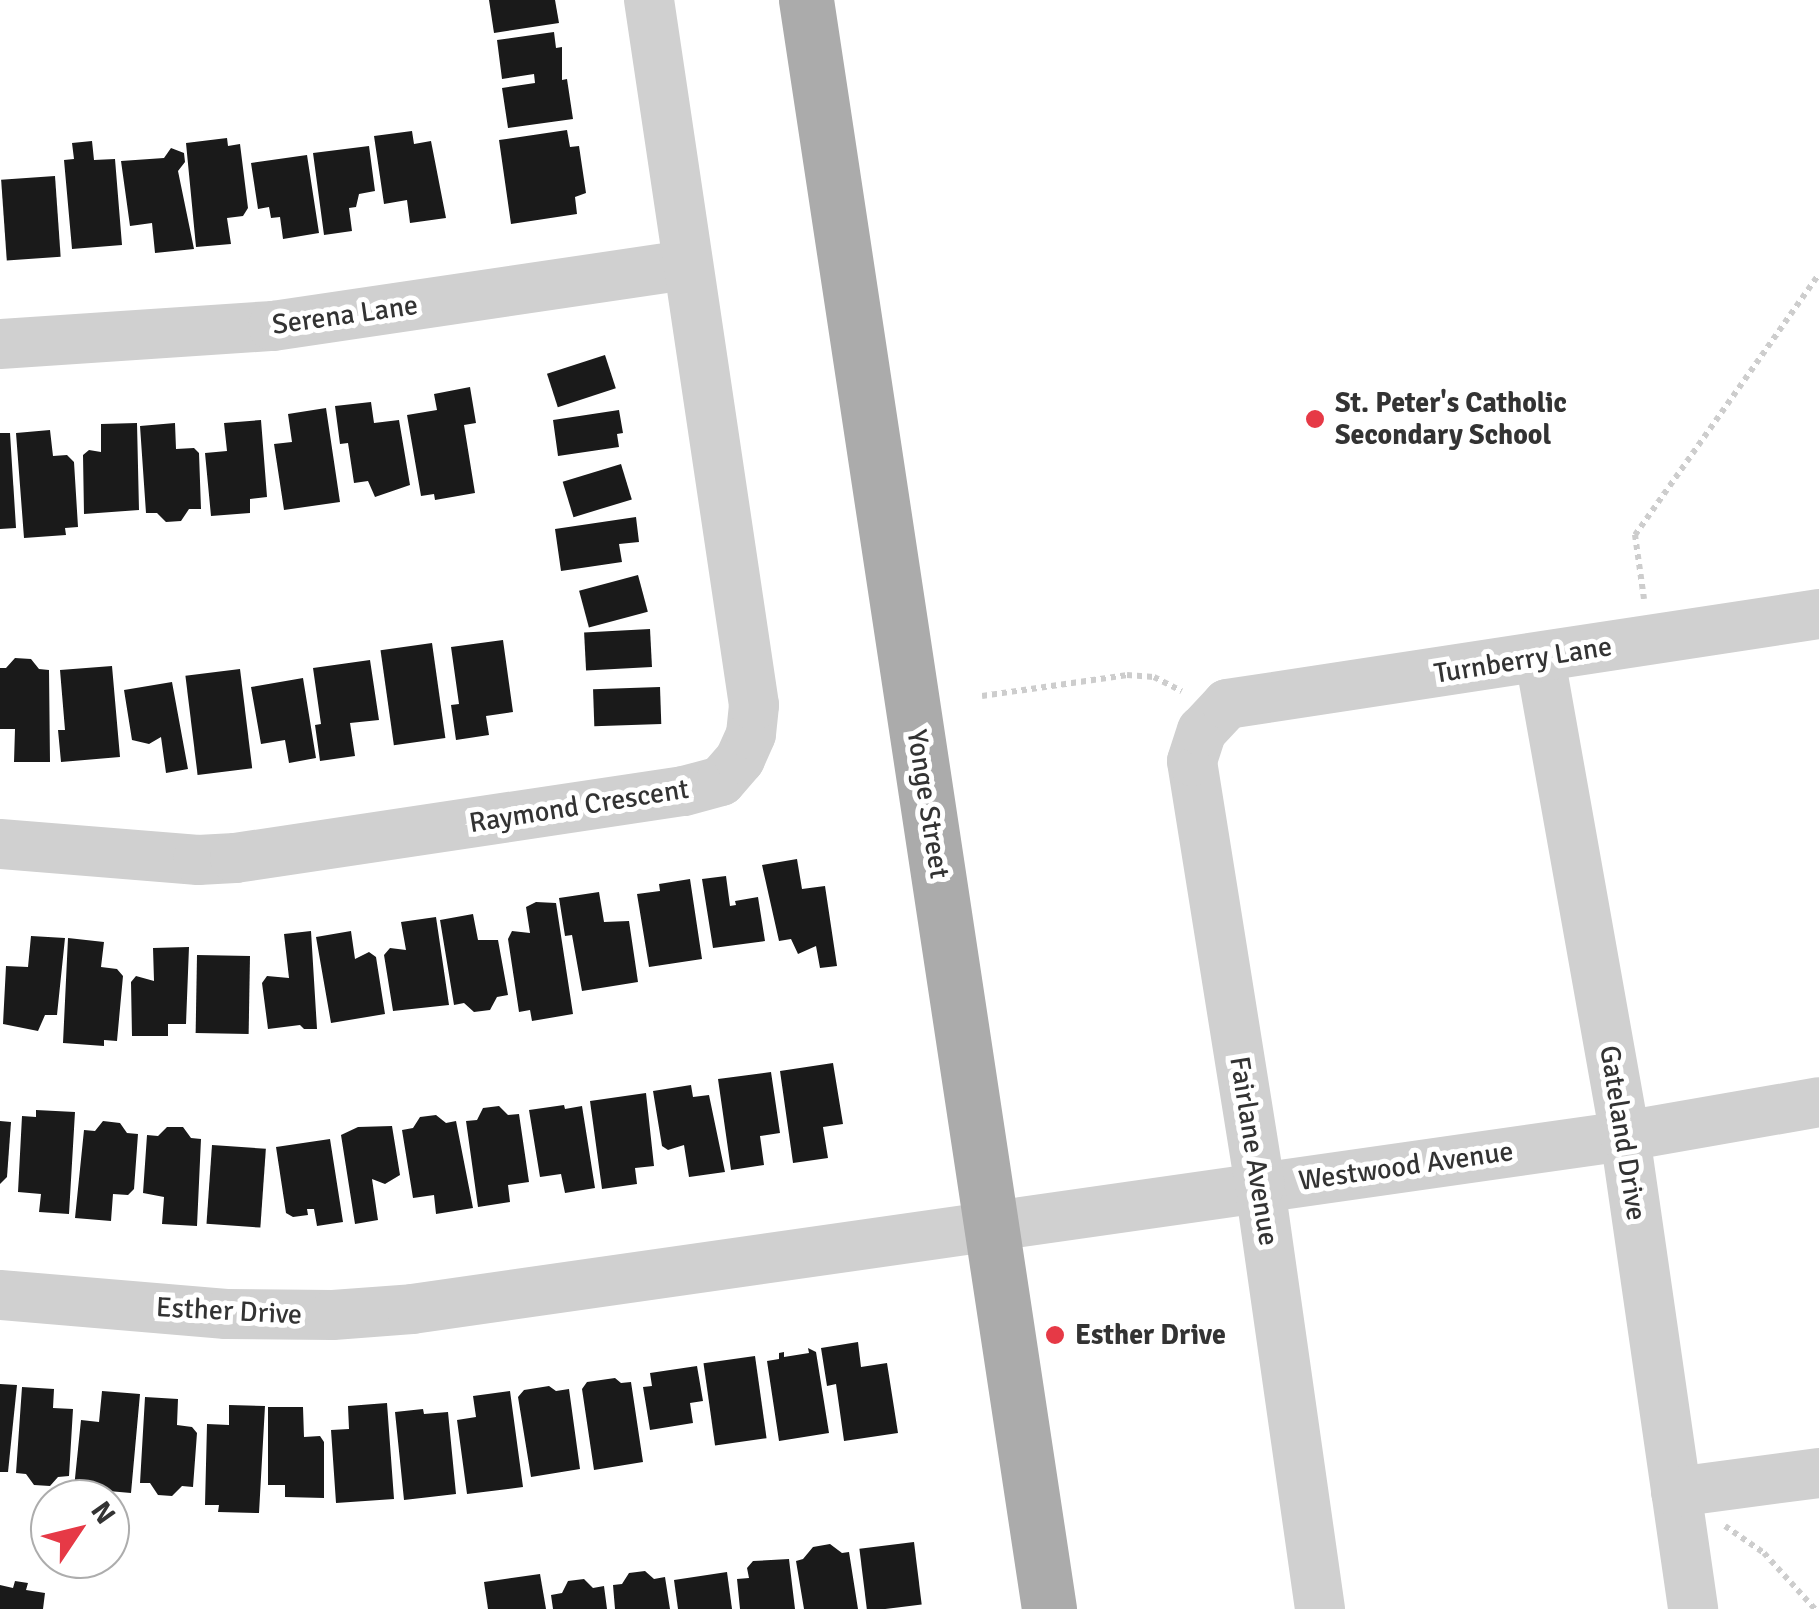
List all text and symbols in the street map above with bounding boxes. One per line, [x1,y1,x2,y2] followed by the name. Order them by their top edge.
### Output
[270,288,420,342] street label: Serena Lane
[1335,386,1567,452] place label: St. Peter's Catholic Secondary School
[1304,408,1326,430] marker: St. Peter's Catholic Secondary School
[1432,629,1614,691] street label: Turnberry Lane
[900,727,956,881] street label: Yonge Street
[467,772,691,840] street label: Raymond Crescent
[1593,1043,1653,1223] street label: Gateland Drive
[1222,1054,1286,1248] street label: Fairlane Avenue
[1296,1134,1516,1198] street label: Westwood Avenue
[155,1290,303,1332] street label: Esther Drive
[1075,1318,1226,1352] place label: Esther Drive
[1044,1324,1066,1346] marker: Esther Drive
[30,1479,130,1579] north arrow
[83,1495,122,1531] text: N

